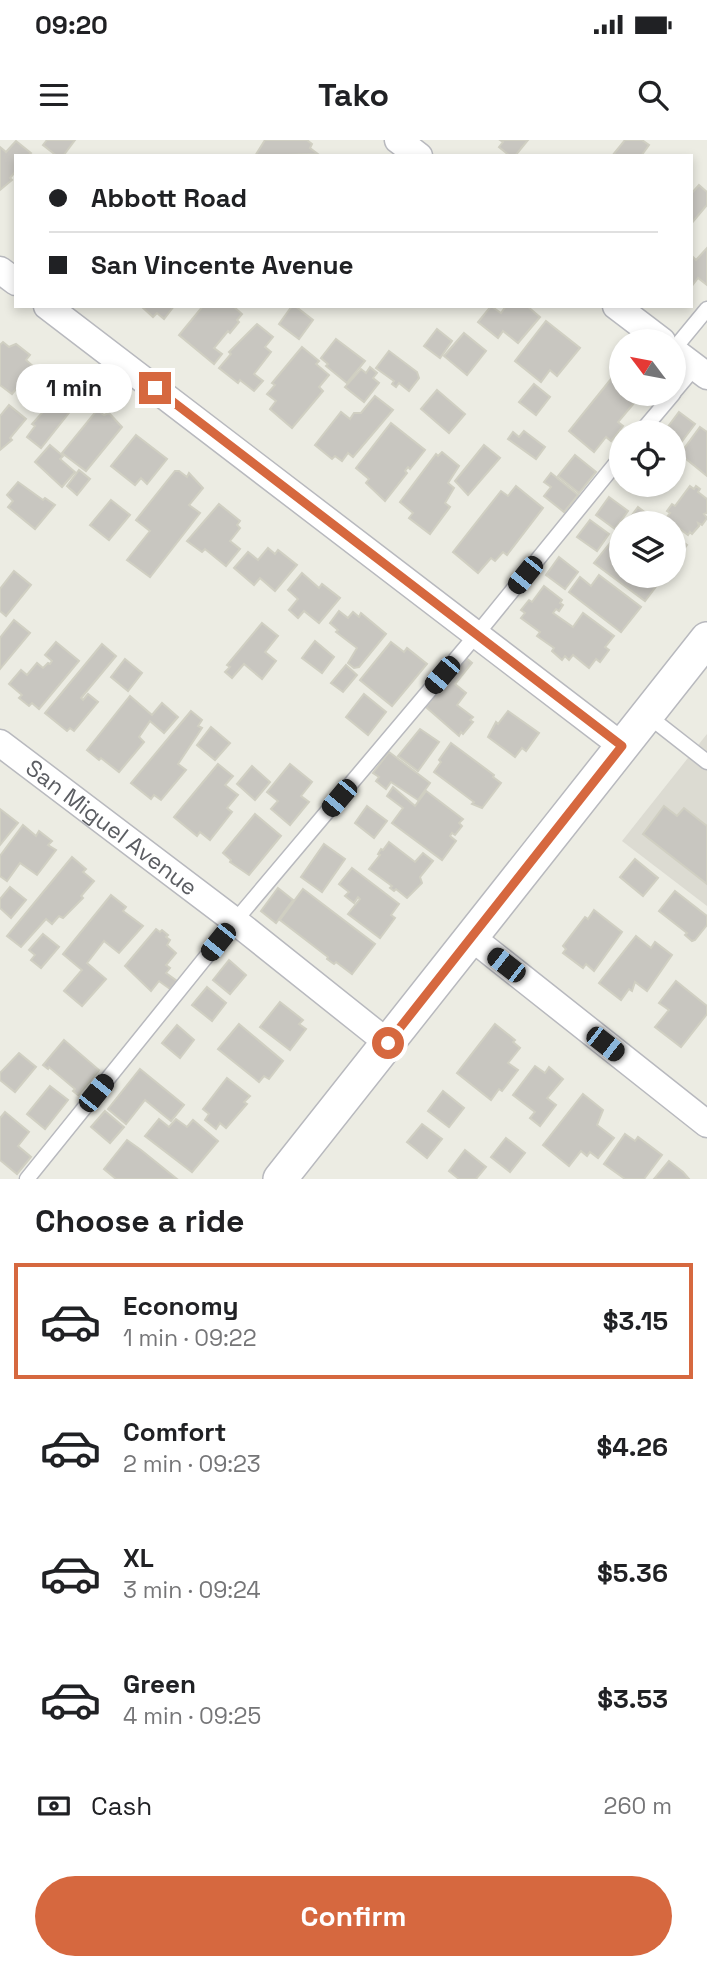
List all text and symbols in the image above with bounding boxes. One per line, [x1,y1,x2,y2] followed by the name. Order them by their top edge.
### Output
[35,8,108,42] text: 09:20
[318,75,389,115] text: Tako
[35,76,73,114] icon: menu
[634,76,672,114] icon: search
[91,181,247,215] text: Abbott Road
[91,248,354,282] text: San Vincente Avenue
[609,329,686,406] north arrow
[609,329,686,588] map controls
[15,364,130,412] callout: 1 min
[139,372,171,404] route end
[46,373,102,403] text: 1 min
[609,420,686,497] button: locate
[609,511,686,588] button: layers
[504,552,547,598] car
[421,652,464,698] car
[20,753,204,902] street label: San Miguel Avenue
[318,775,361,821] car
[197,919,240,965] car
[483,944,530,986] car
[582,1023,629,1065] car
[372,1027,404,1059] route start
[75,1070,118,1116] car
[35,1201,245,1241] text: Choose a ride
[123,1289,239,1323] text: Economy
[39,1290,102,1353] icon: car
[603,1304,668,1338] text: $3.15
[123,1323,257,1353] text: 1 min · 09:22
[123,1415,226,1449] text: Comfort
[39,1416,102,1479] icon: car
[596,1430,668,1464] text: $4.26
[123,1449,261,1479] text: 2 min · 09:23
[123,1541,154,1575] text: XL
[39,1542,102,1605] icon: car
[597,1556,668,1590] text: $5.36
[123,1575,261,1605] text: 3 min · 09:24
[123,1667,196,1701] text: Green
[39,1668,102,1731] icon: car
[597,1682,668,1716] text: $3.53
[123,1701,261,1731] text: 4 min · 09:25
[35,1787,73,1825] icon: cash
[91,1789,152,1823] text: Cash
[604,1791,672,1821] text: 260 m
[35,1876,672,1956] button: Confirm

